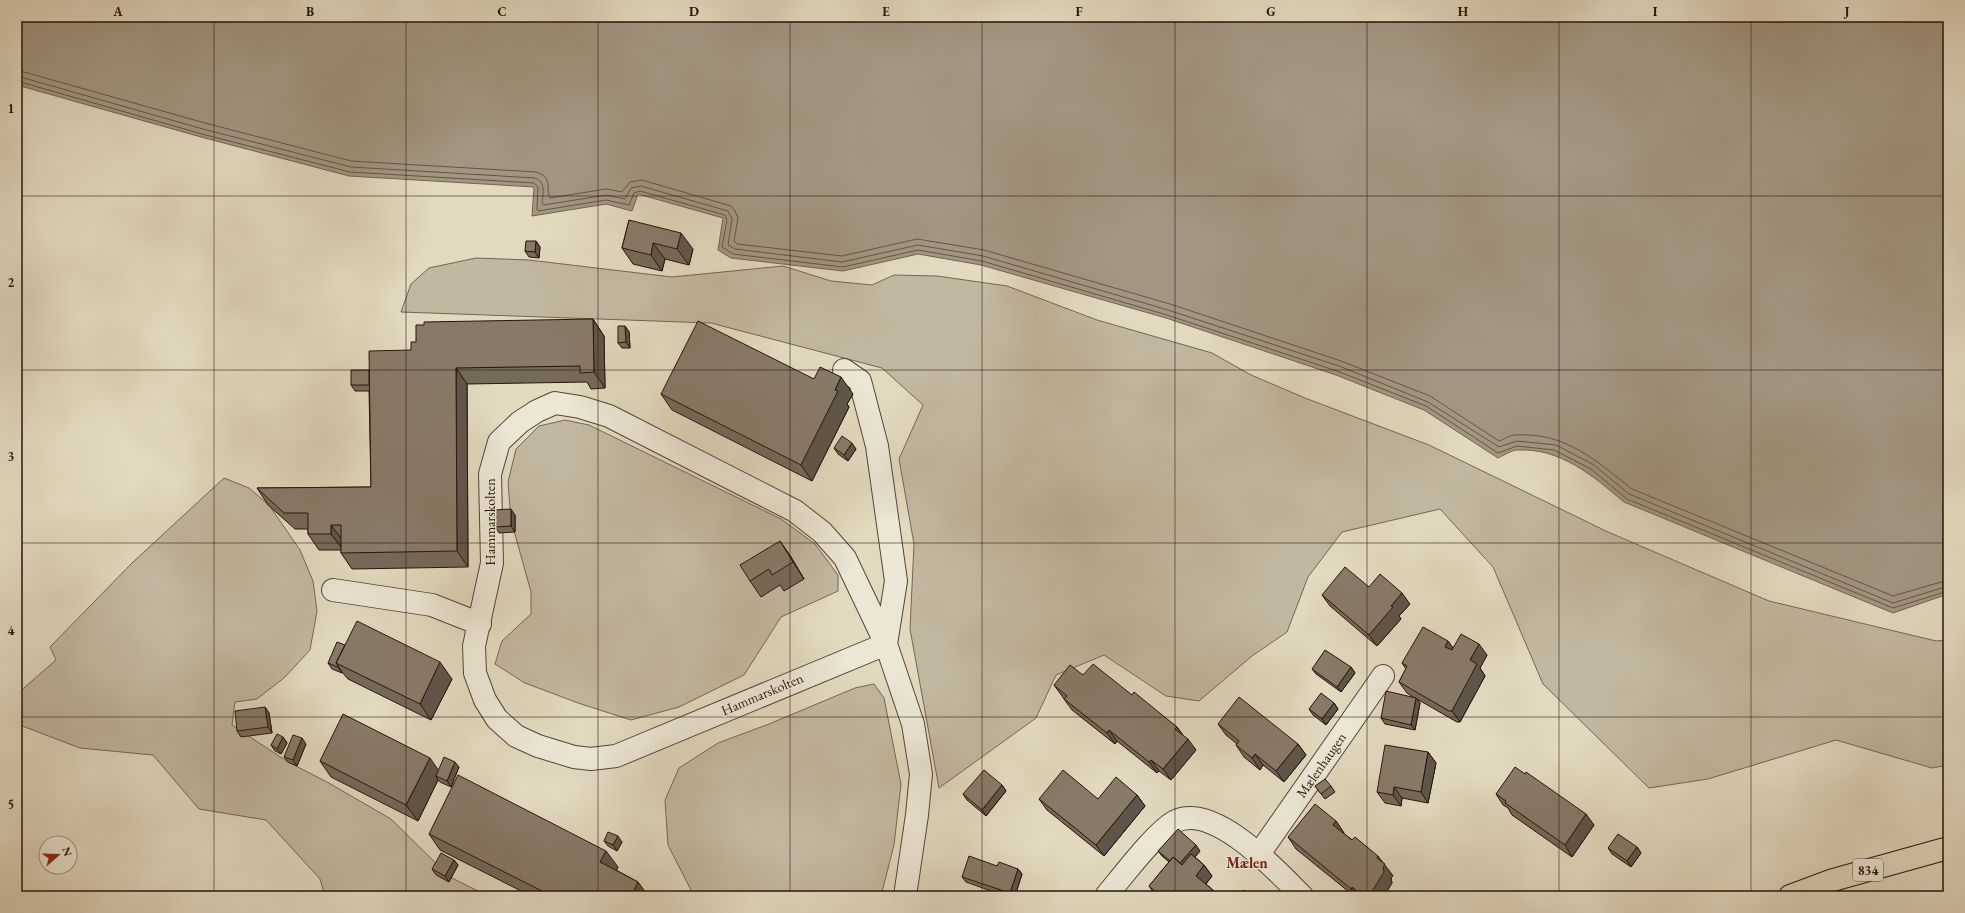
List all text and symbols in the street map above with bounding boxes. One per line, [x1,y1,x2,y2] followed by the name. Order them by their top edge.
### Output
[112,3,123,20] text: A
[306,3,314,20] text: B
[497,3,507,20] text: C
[689,3,699,20] text: D
[882,3,890,20] text: E
[1075,3,1083,20] text: F
[1266,3,1276,20] text: G
[1458,3,1469,20] text: H
[1653,3,1658,20] text: I
[1843,3,1850,20] text: J
[8,100,15,117] text: 1
[8,274,15,291] text: 2
[8,448,15,465] text: 3
[481,478,499,566] street label: Hammarskolten
[8,622,15,639] text: 4
[718,668,806,719] street label: Hammarskolten
[1292,728,1350,801] street label: Mælenhaugen
[8,796,14,813] text: 5
[38,835,78,875] north arrow
[59,845,76,858] text: N
[1226,853,1268,872] district label: Mælen
[1853,859,1883,881] road number: 834

